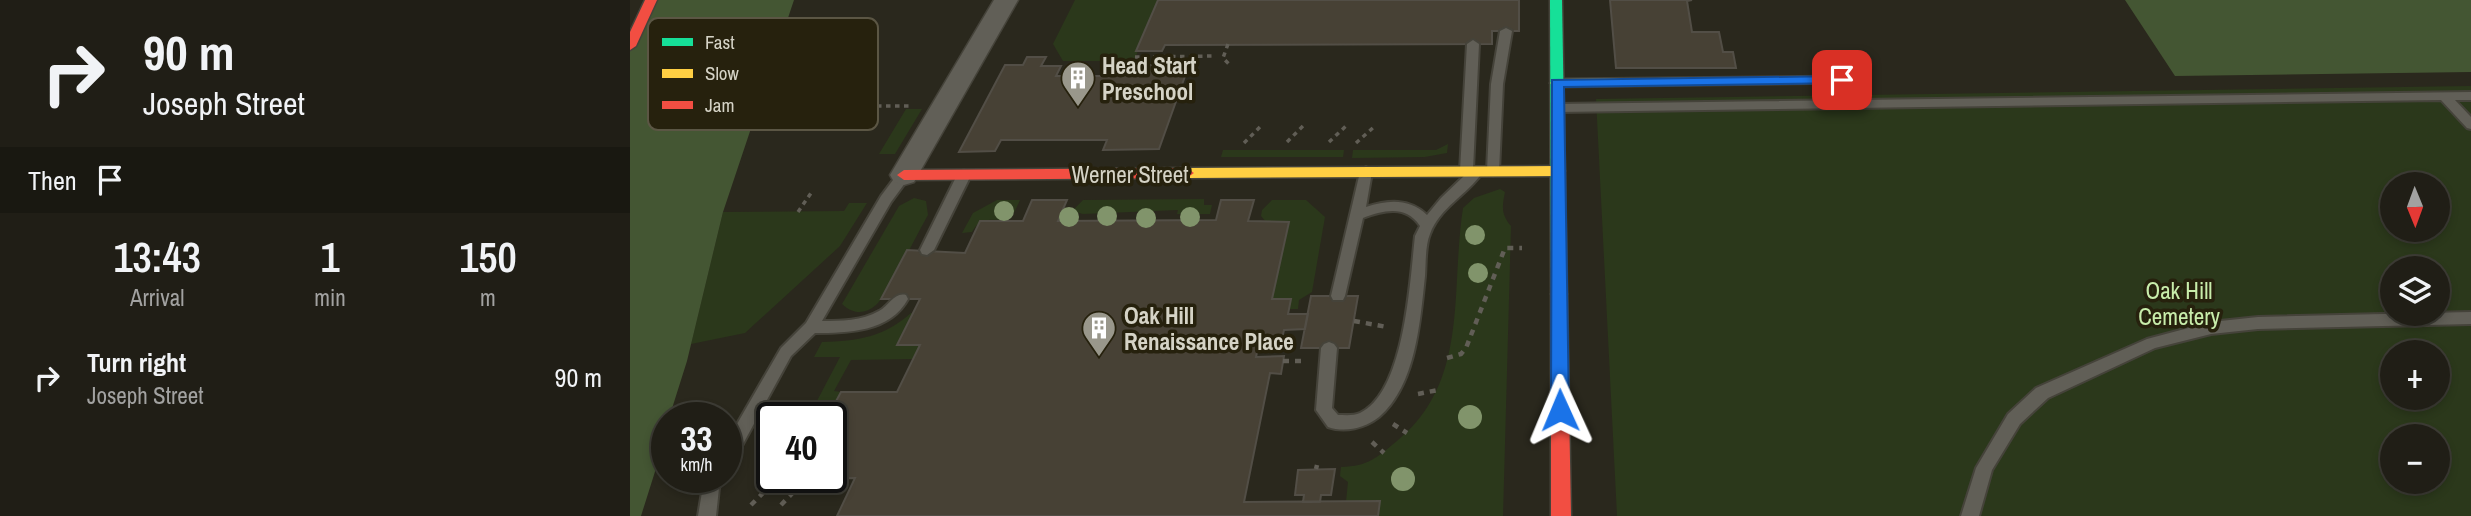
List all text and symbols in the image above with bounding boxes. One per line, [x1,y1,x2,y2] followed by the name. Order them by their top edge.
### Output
[648,18,878,130] legend
[143,19,235,85] text: 90 m
[28,28,119,119] icon: right
[705,29,735,55] text: Fast
[1102,50,1196,107] place label: Head Start Preschool
[1812,50,1872,110] pin
[1059,59,1097,108] building icon: Head Start Preschool
[705,60,740,86] text: Slow
[1823,61,1861,99] icon: arrive
[143,82,305,125] text: Joseph Street
[705,92,734,118] text: Jam
[1071,159,1189,190] street label: Werner Street
[91,161,129,199] icon: arrive
[28,163,77,198] text: Then
[2380,172,2450,242] north arrow
[2380,172,2450,494] map controls
[113,229,201,285] text: 13:43
[320,229,340,285] text: 1
[459,229,517,285] text: 150
[2380,256,2450,326] button: layers
[2138,275,2220,332] park label: Oak Hill Cemetery
[130,282,184,313] text: Arrival
[314,282,346,313] text: min
[480,282,496,313] text: m
[1124,300,1294,357] place label: Oak Hill Renaissance Place
[1080,309,1118,358] building icon: Oak Hill Renaissance Place
[2380,340,2450,410] button: +
[87,345,186,380] text: Turn right
[28,359,66,397] icon: right
[555,360,602,395] text: 90 m
[1523,373,1597,447] position arrow
[87,380,203,411] text: Joseph Street
[756,402,847,493] speed limit sign: 40
[681,415,712,462] text: 33
[2380,424,2450,494] button: −
[681,452,713,477] text: km/h

